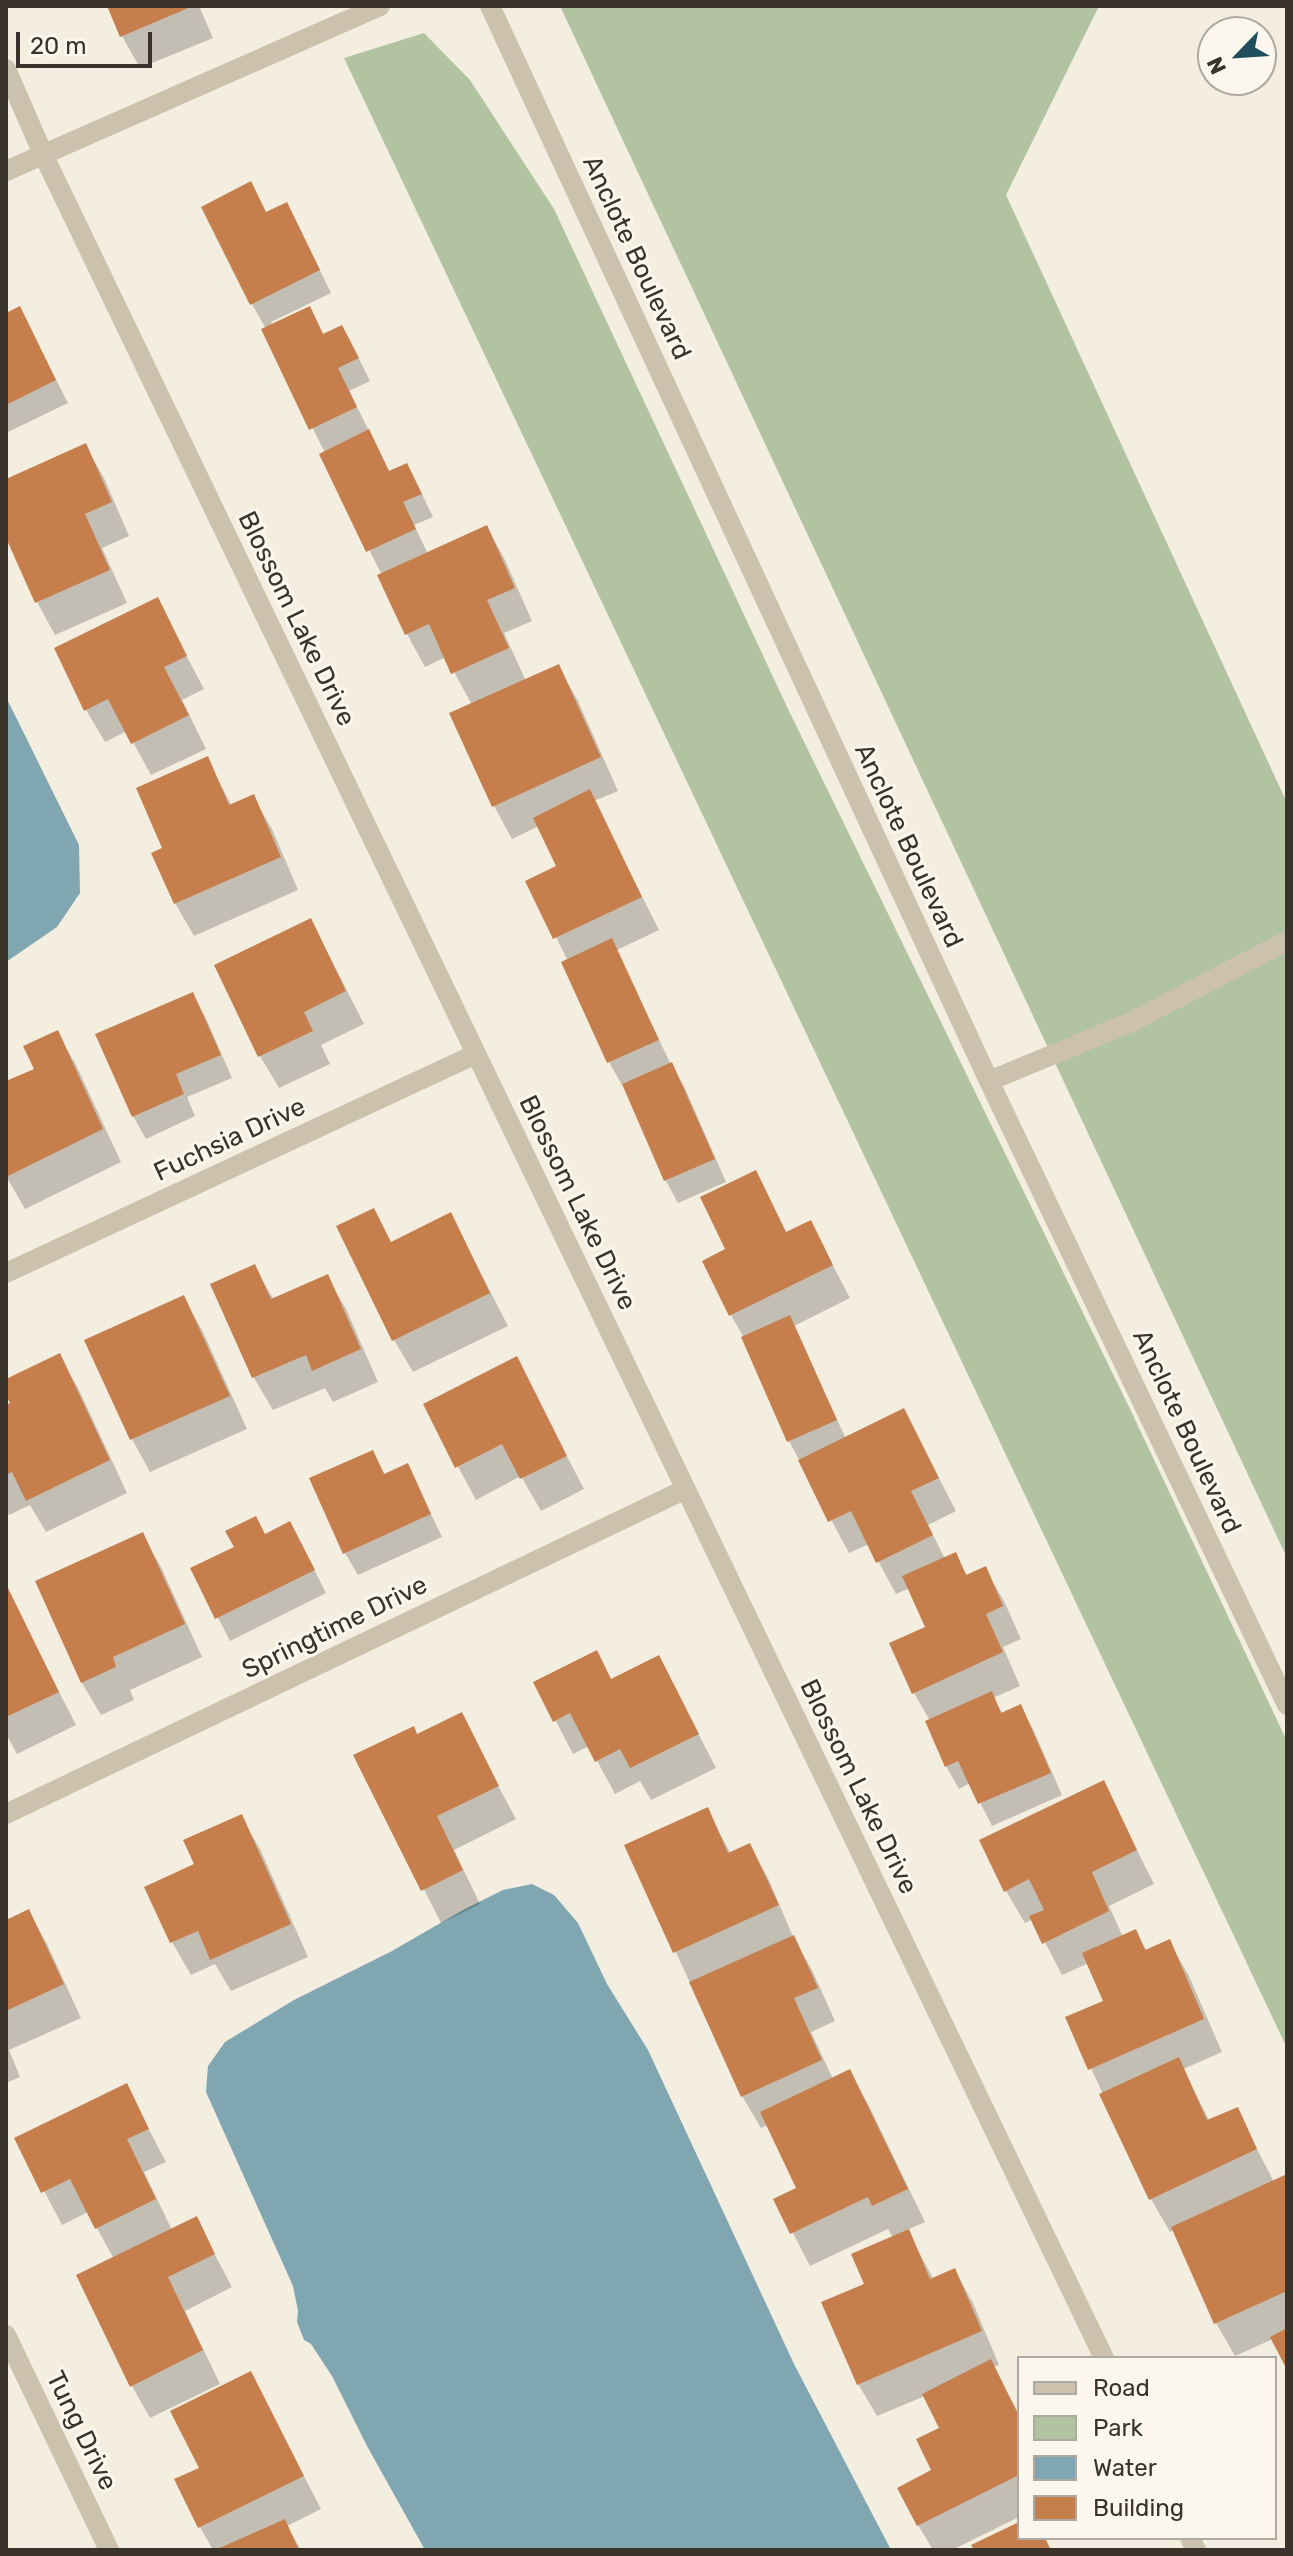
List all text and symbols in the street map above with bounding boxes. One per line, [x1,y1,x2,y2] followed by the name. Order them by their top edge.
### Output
[20,16,156,66] scale bar
[1197,16,1277,96] north arrow
[30,32,87,60] text: 20 m
[1201,53,1232,78] text: N
[575,151,697,365] street label: Anclote Boulevard
[231,507,361,731] street label: Blossom Lake Drive
[847,739,969,953] street label: Anclote Boulevard
[149,1091,311,1189] street label: Fuchsia Drive
[512,1091,642,1315] street label: Blossom Lake Drive
[1125,1325,1247,1539] street label: Anclote Boulevard
[237,1570,433,1686] street label: Springtime Drive
[793,1675,923,1899] street label: Blossom Lake Drive
[1017,2356,1277,2540] legend
[39,2366,123,2496] street label: Tung Drive
[1093,2374,1150,2402] text: Road
[1093,2414,1143,2442] text: Park
[1093,2454,1157,2482] text: Water
[1093,2494,1184,2522] text: Building

